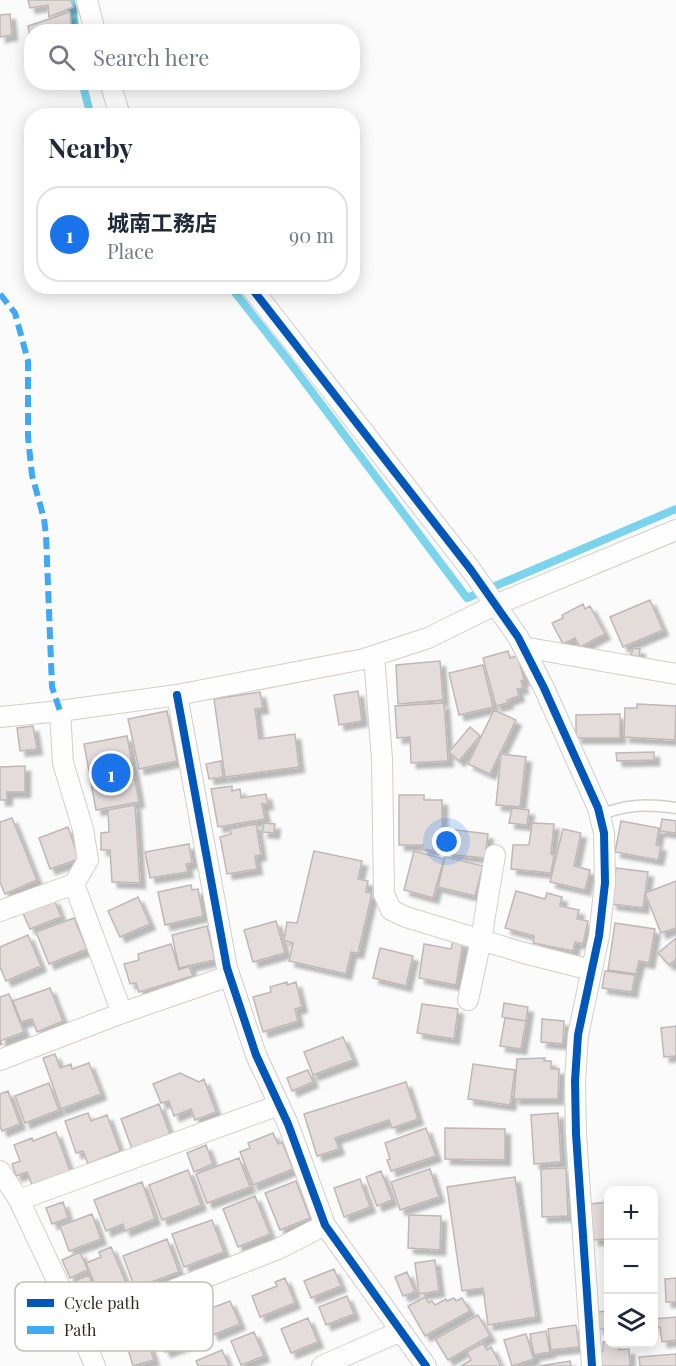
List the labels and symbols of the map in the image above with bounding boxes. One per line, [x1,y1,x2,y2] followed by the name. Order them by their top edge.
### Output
[92,750,130,796] pin: 1
[432,827,461,856] your location
[15,1282,213,1351] legend
[64,1292,140,1313] text: Cycle path
[64,1319,97,1340] text: Path

